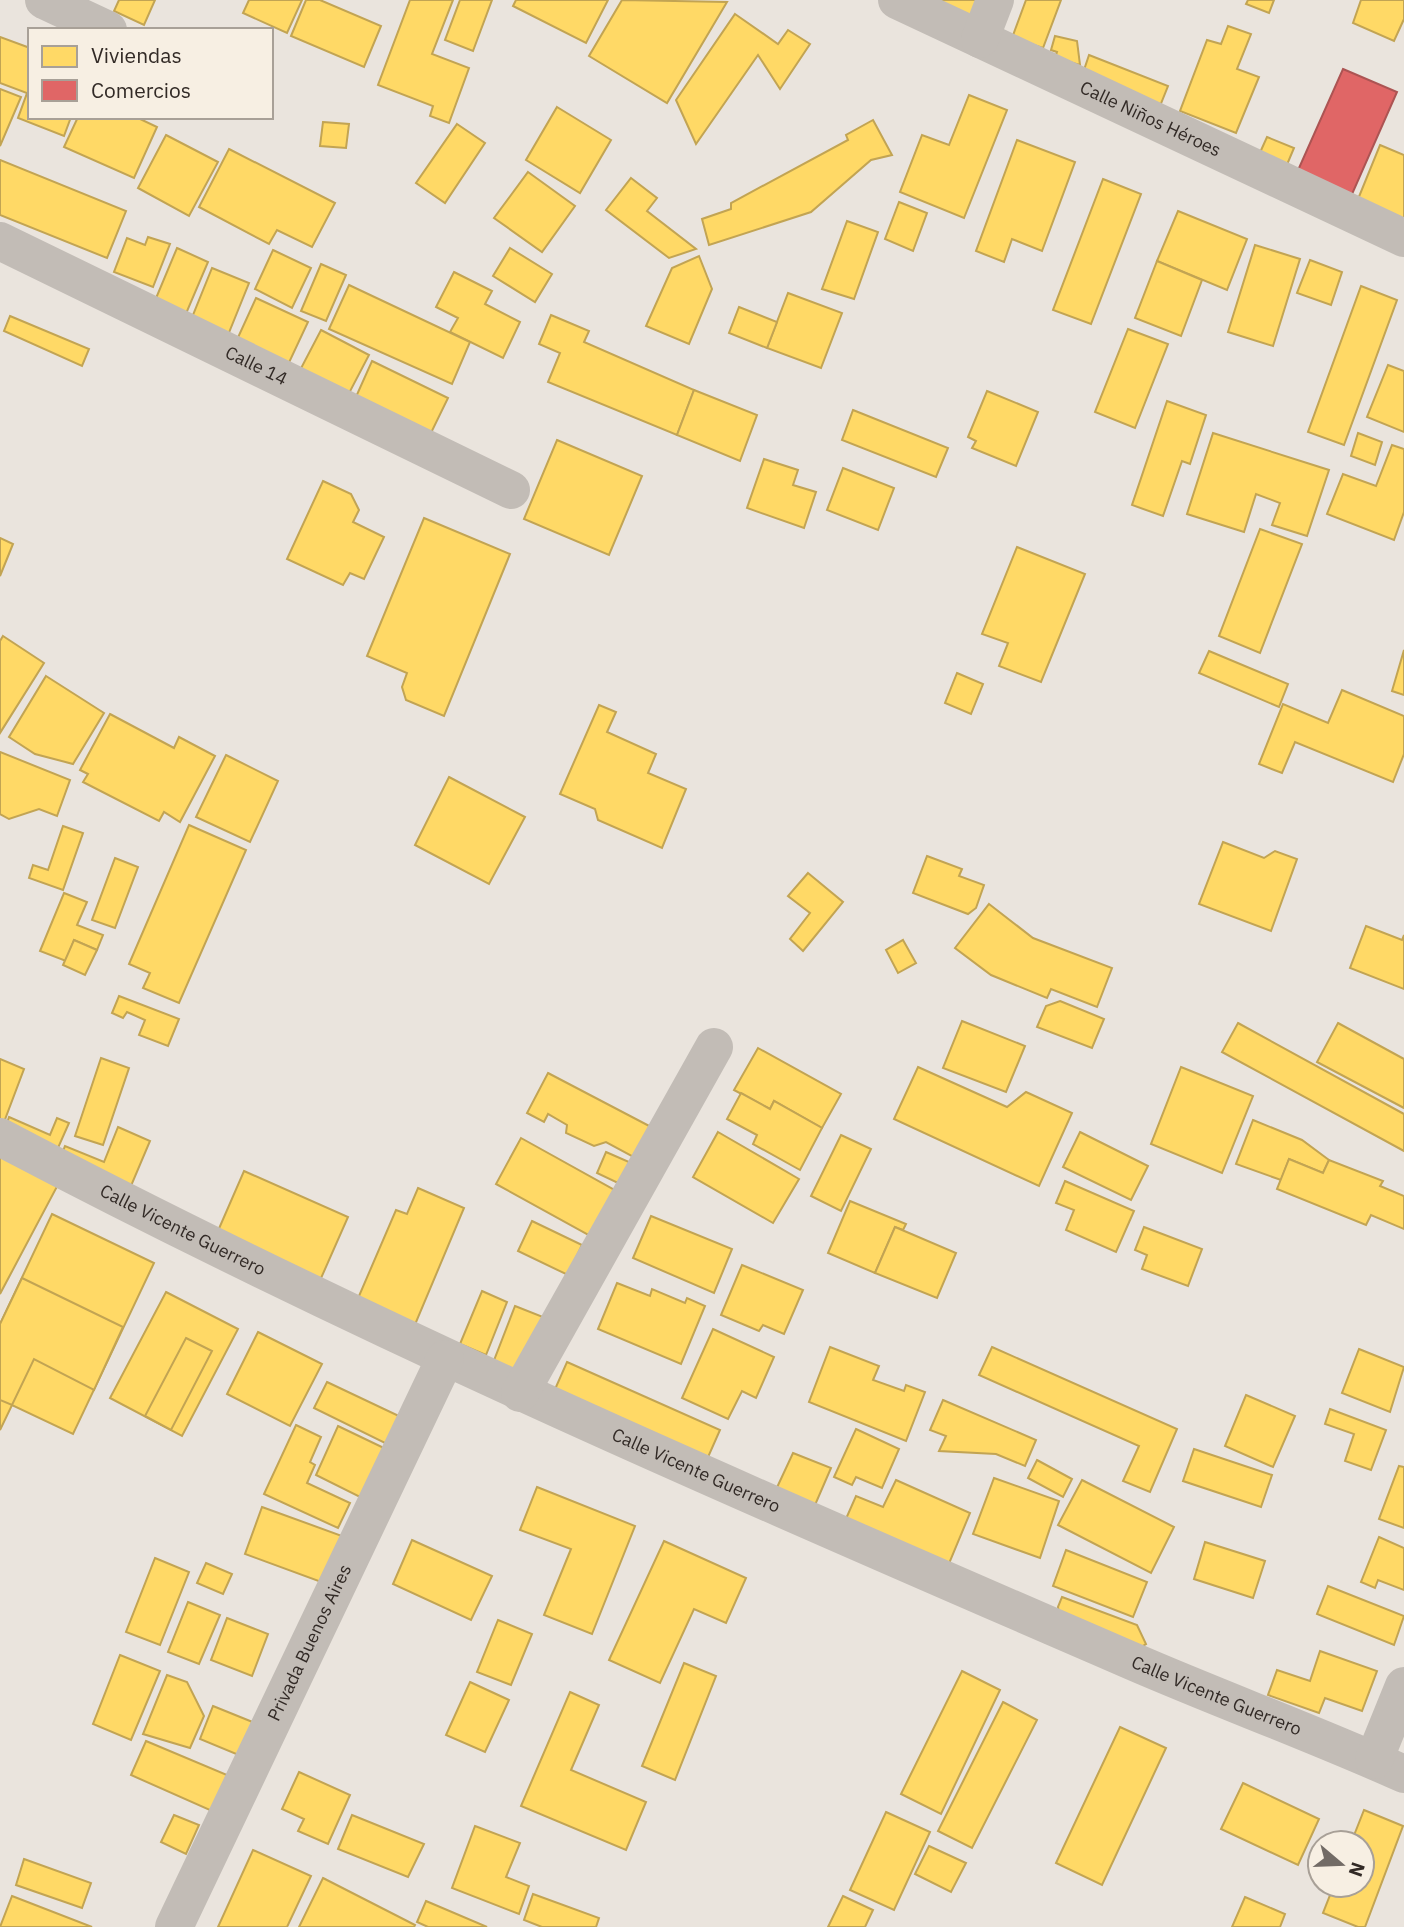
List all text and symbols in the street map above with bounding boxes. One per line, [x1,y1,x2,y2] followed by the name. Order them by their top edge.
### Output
[28,28,273,119] legend
[91,41,182,69] text: Viviendas
[91,76,191,104] text: Comercios
[1076,76,1225,161] street label: Calle Niños Héroes
[222,341,291,390] street label: Calle 14
[96,1179,269,1280] street label: Calle Vicente Guerrero
[608,1423,784,1518] street label: Calle Vicente Guerrero
[262,1560,356,1725] street label: Privada Buenos Aires
[1128,1650,1305,1740] street label: Calle Vicente Guerrero
[1306,1829,1376,1899] north arrow
[1343,1859,1371,1880] text: N

